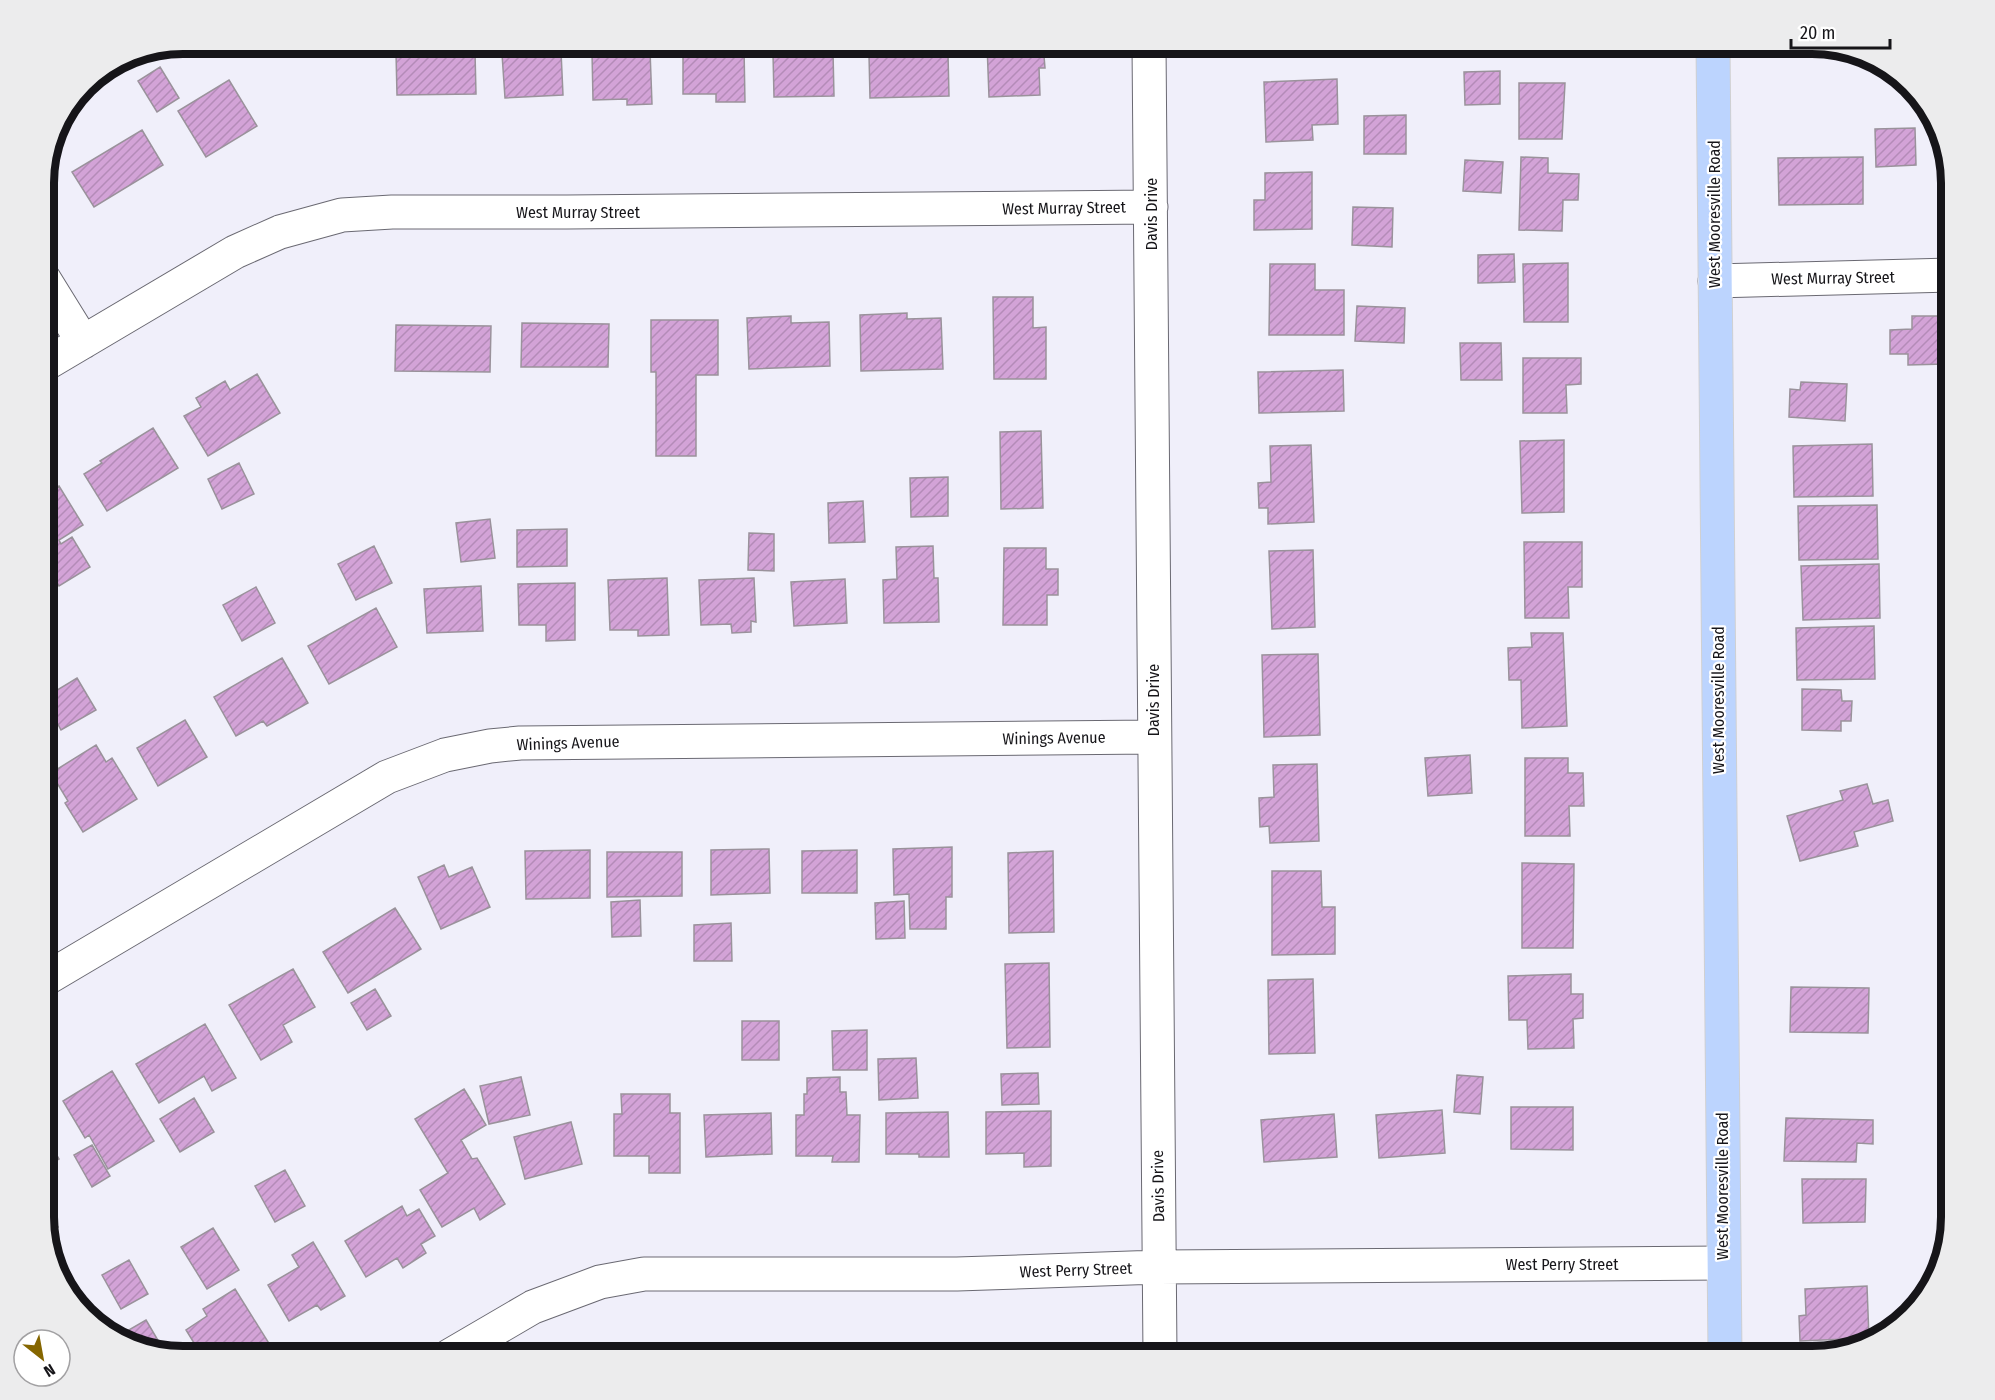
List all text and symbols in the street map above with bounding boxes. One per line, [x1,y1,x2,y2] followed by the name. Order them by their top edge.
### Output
[1791,12,1890,50] scale bar
[1800,22,1835,44] text: 20 m
[1705,140,1724,288] street label: West Mooresville Road
[1142,178,1161,250] street label: Davis Drive
[1002,197,1127,219] street label: West Murray Street
[516,203,641,222] street label: West Murray Street
[1771,267,1896,289] street label: West Murray Street
[1709,626,1728,774] street label: West Mooresville Road
[1144,664,1163,736] street label: Davis Drive
[1002,728,1106,748] street label: Winings Avenue
[516,732,620,754] street label: Winings Avenue
[1713,1112,1732,1260] street label: West Mooresville Road
[1148,1150,1168,1222] street label: Davis Drive
[1506,1255,1619,1274] street label: West Perry Street
[1019,1259,1133,1281] street label: West Perry Street
[12,1328,72,1388] north arrow
[40,1360,58,1381] text: N

